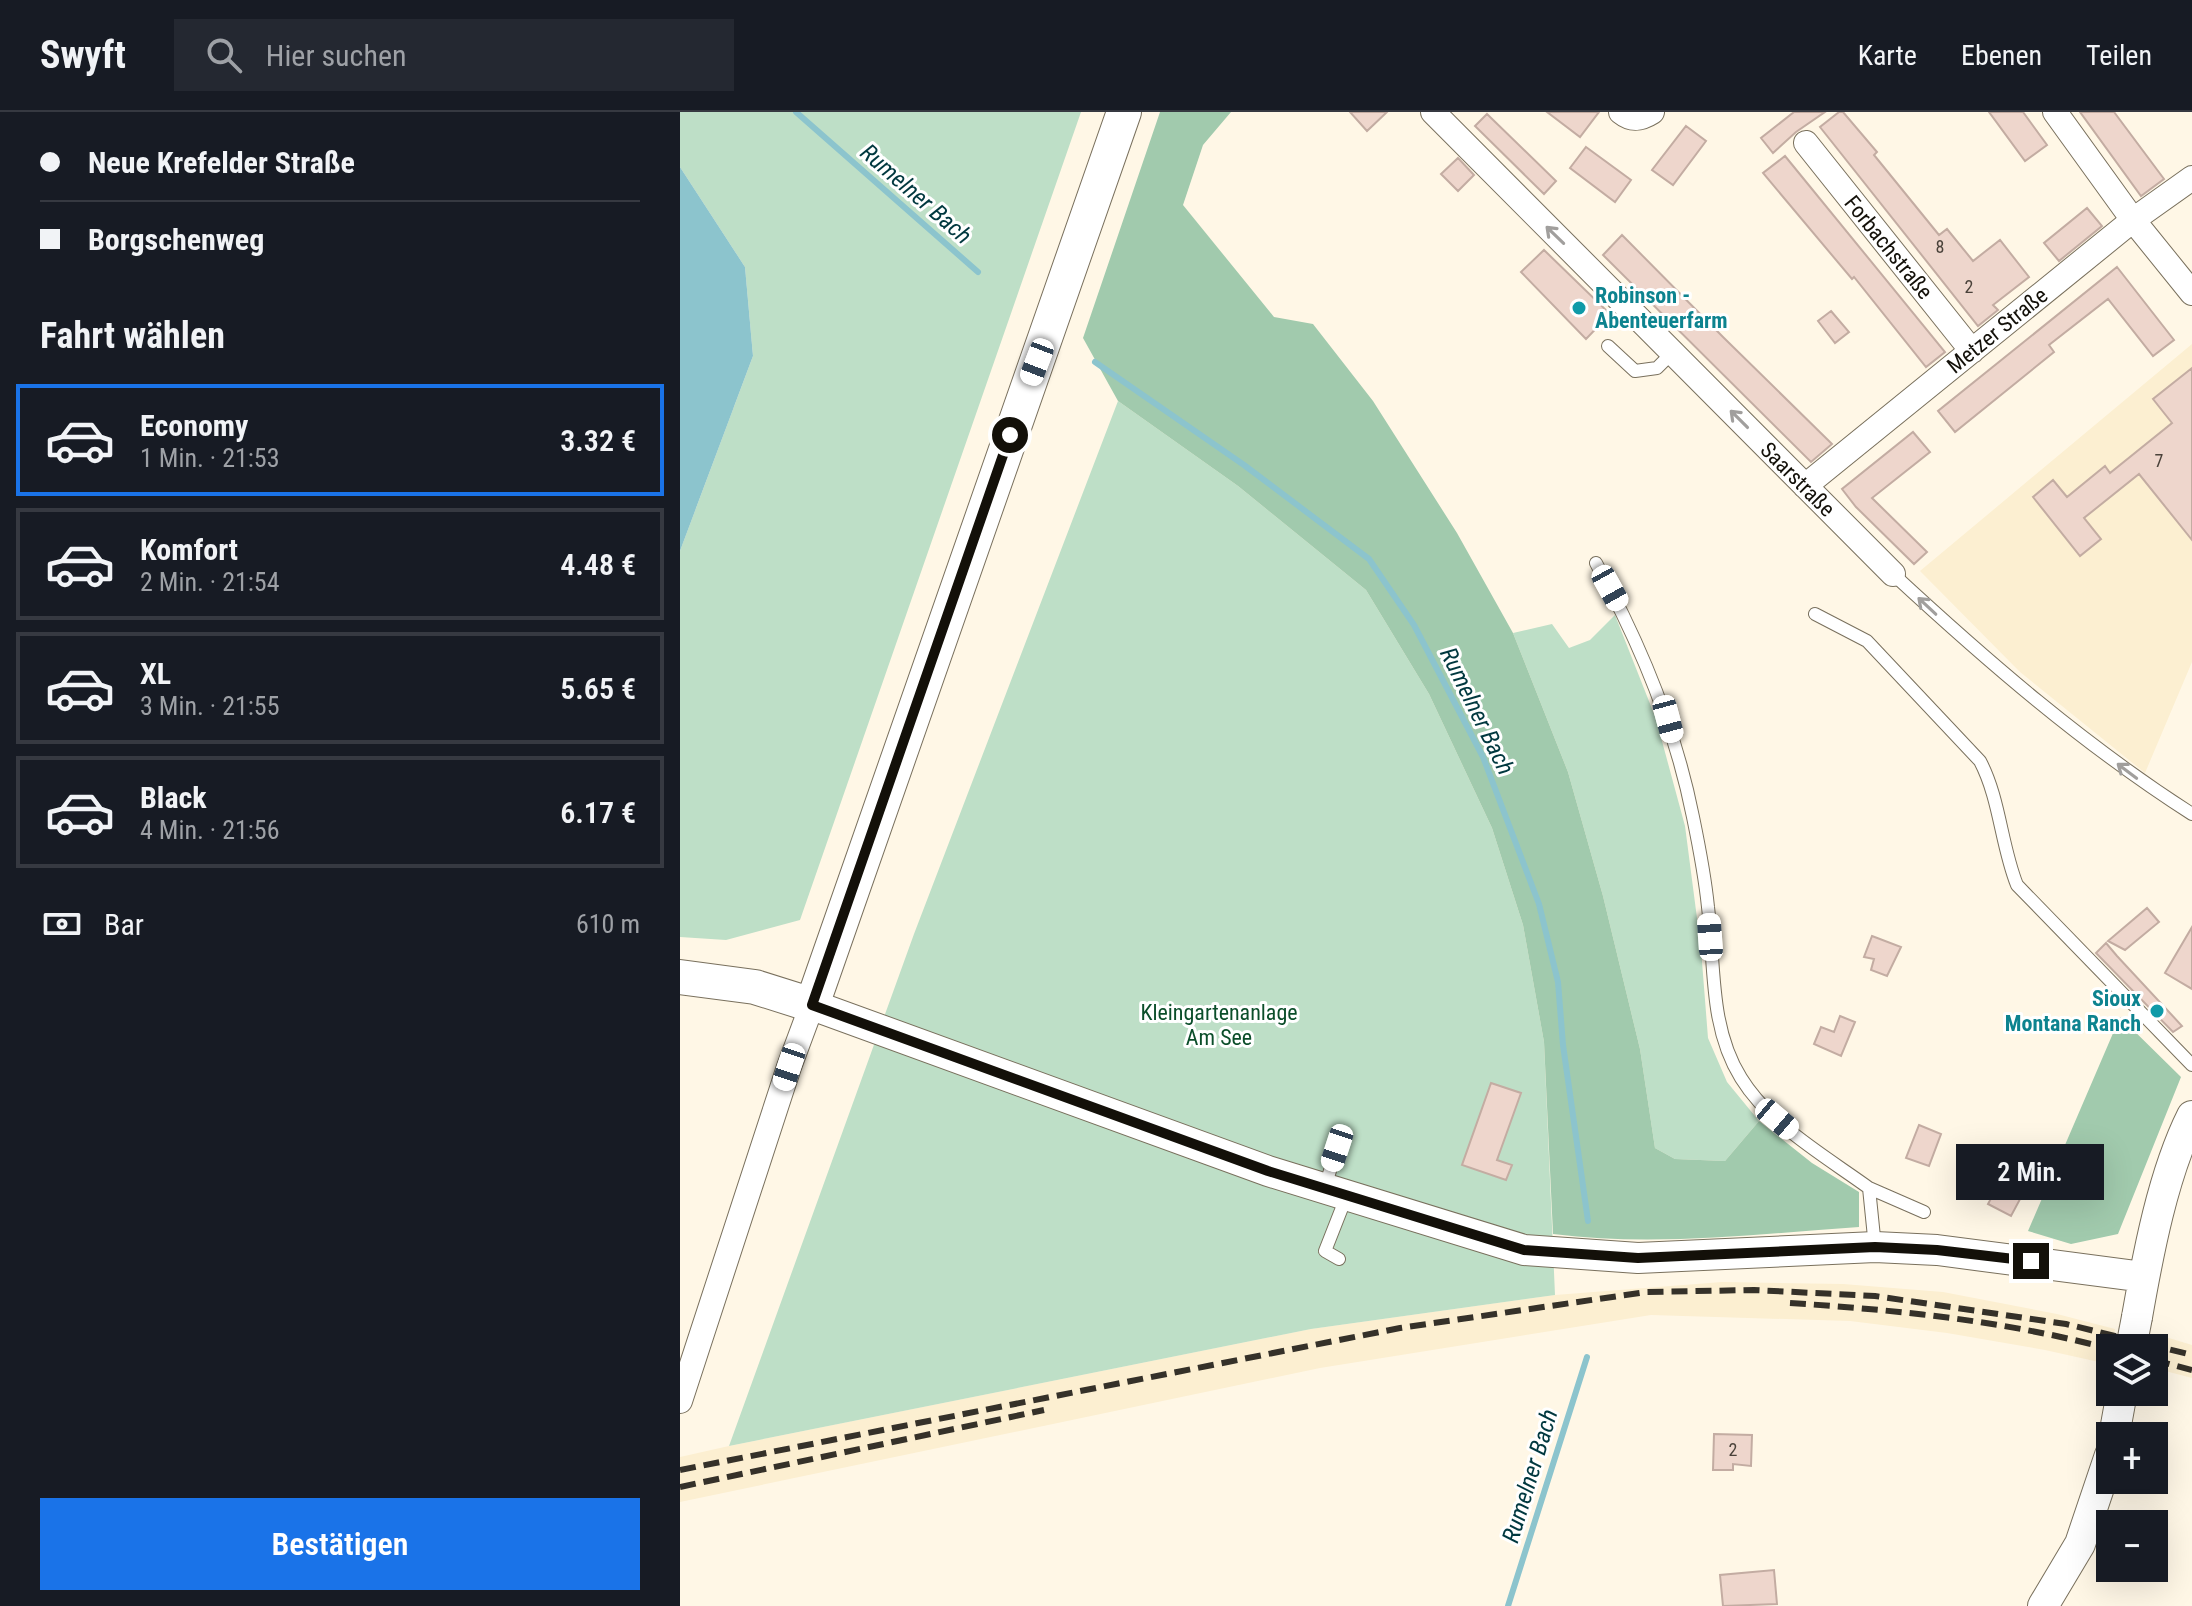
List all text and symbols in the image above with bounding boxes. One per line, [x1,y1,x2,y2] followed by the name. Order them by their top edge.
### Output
[174,19,734,91] search box
[40,33,126,77] text: Swyft
[202,33,246,77] icon: search
[266,38,407,73] text: Hier suchen
[1858,39,1917,72] text: Karte
[1961,39,2042,72] text: Ebenen
[2086,39,2152,72] text: Teilen
[855,138,977,250] water label: Rumelner Bach
[88,145,355,180] text: Neue Krefelder Straße
[1839,191,1938,304] street label: Forbachstraße
[88,222,264,257] text: Borgschenweg
[1545,226,1565,245] one-way arrow
[1936,236,1944,257] house number: 8
[1965,276,1974,297] house number: 2
[1942,282,2052,378] street label: Metzer Straße
[1595,283,1728,333] place label: Robinson - Abenteuerfarm
[1570,299,1588,317] marker: Robinson - Abenteuerfarm
[40,315,225,357] text: Fahrt wählen
[1017,335,1057,389] car
[44,404,116,476] icon: car
[140,408,248,443] text: Economy
[1730,410,1749,429] one-way arrow
[992,417,1028,453] route start
[560,423,636,458] text: 3.32 €
[1755,437,1840,522] street label: Saarstraße
[140,443,280,473] text: 1 Min. · 21:53
[2155,450,2164,471] house number: 7
[44,528,116,600] icon: car
[140,532,238,567] text: Komfort
[560,547,636,582] text: 4.48 €
[1588,561,1632,615] car
[140,567,280,597] text: 2 Min. · 21:54
[1917,597,1937,615] one-way arrow
[1434,643,1520,779] water label: Rumelner Bach
[44,652,116,724] icon: car
[140,656,171,691] text: XL
[560,671,636,706] text: 5.65 €
[140,691,280,721] text: 3 Min. · 21:55
[1650,693,1686,745] car
[2117,762,2138,779] one-way arrow
[44,776,116,848] icon: car
[140,780,207,815] text: Black
[560,795,636,830] text: 6.17 €
[140,815,280,845] text: 4 Min. · 21:56
[40,902,84,946] icon: cash
[104,907,144,942] text: Bar
[576,909,640,939] text: 610 m
[1696,912,1724,962] car
[2005,986,2141,1036] place label: Sioux Montana Ranch
[1140,1000,1298,1050] park label: Kleingartenanlage Am See
[2148,1002,2166,1020] marker: Sioux Montana Ranch
[770,1040,808,1094] car
[1751,1094,1803,1144] car
[1318,1121,1356,1175] car
[1957,1145,2105,1201] callout: 2 Min.
[1997,1157,2063,1187] text: 2 Min.
[2013,1243,2049,1279] route end
[2096,1334,2168,1582] map controls
[2096,1334,2168,1406] button: layers
[1496,1406,1564,1546] water label: Rumelner Bach
[2096,1422,2168,1494] button: +
[1729,1439,1738,1460] house number: 2
[40,1498,640,1590] button: Bestätigen
[2096,1510,2168,1582] button: −

